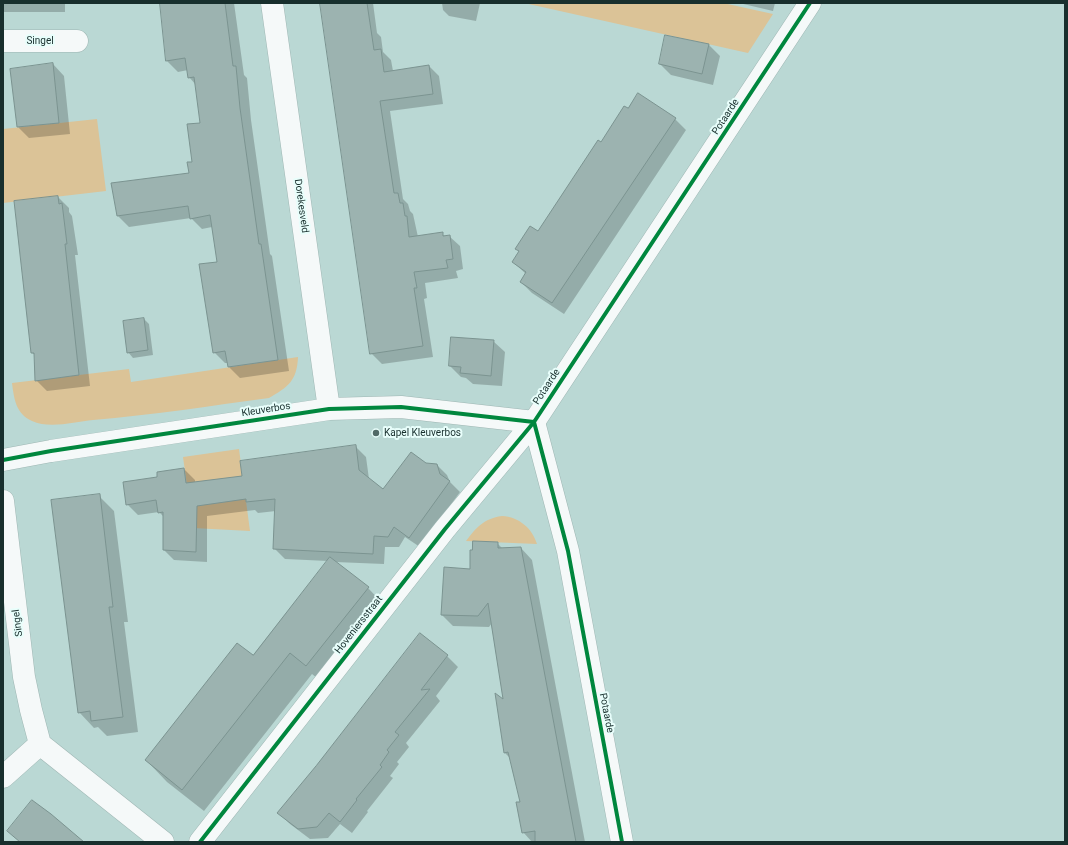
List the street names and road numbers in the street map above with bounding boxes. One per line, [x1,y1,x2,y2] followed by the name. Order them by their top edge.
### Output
[26,35,54,47] street label: Singel
[710,97,742,137] street label: Potaarde
[291,178,311,234] street label: Dorekesveld
[531,367,563,407] street label: Potaarde
[241,400,291,420] street label: Kleuverbos
[333,594,385,656] street label: Hoveniersstraat
[10,609,26,637] street label: Singel
[596,692,616,734] street label: Potaarde

